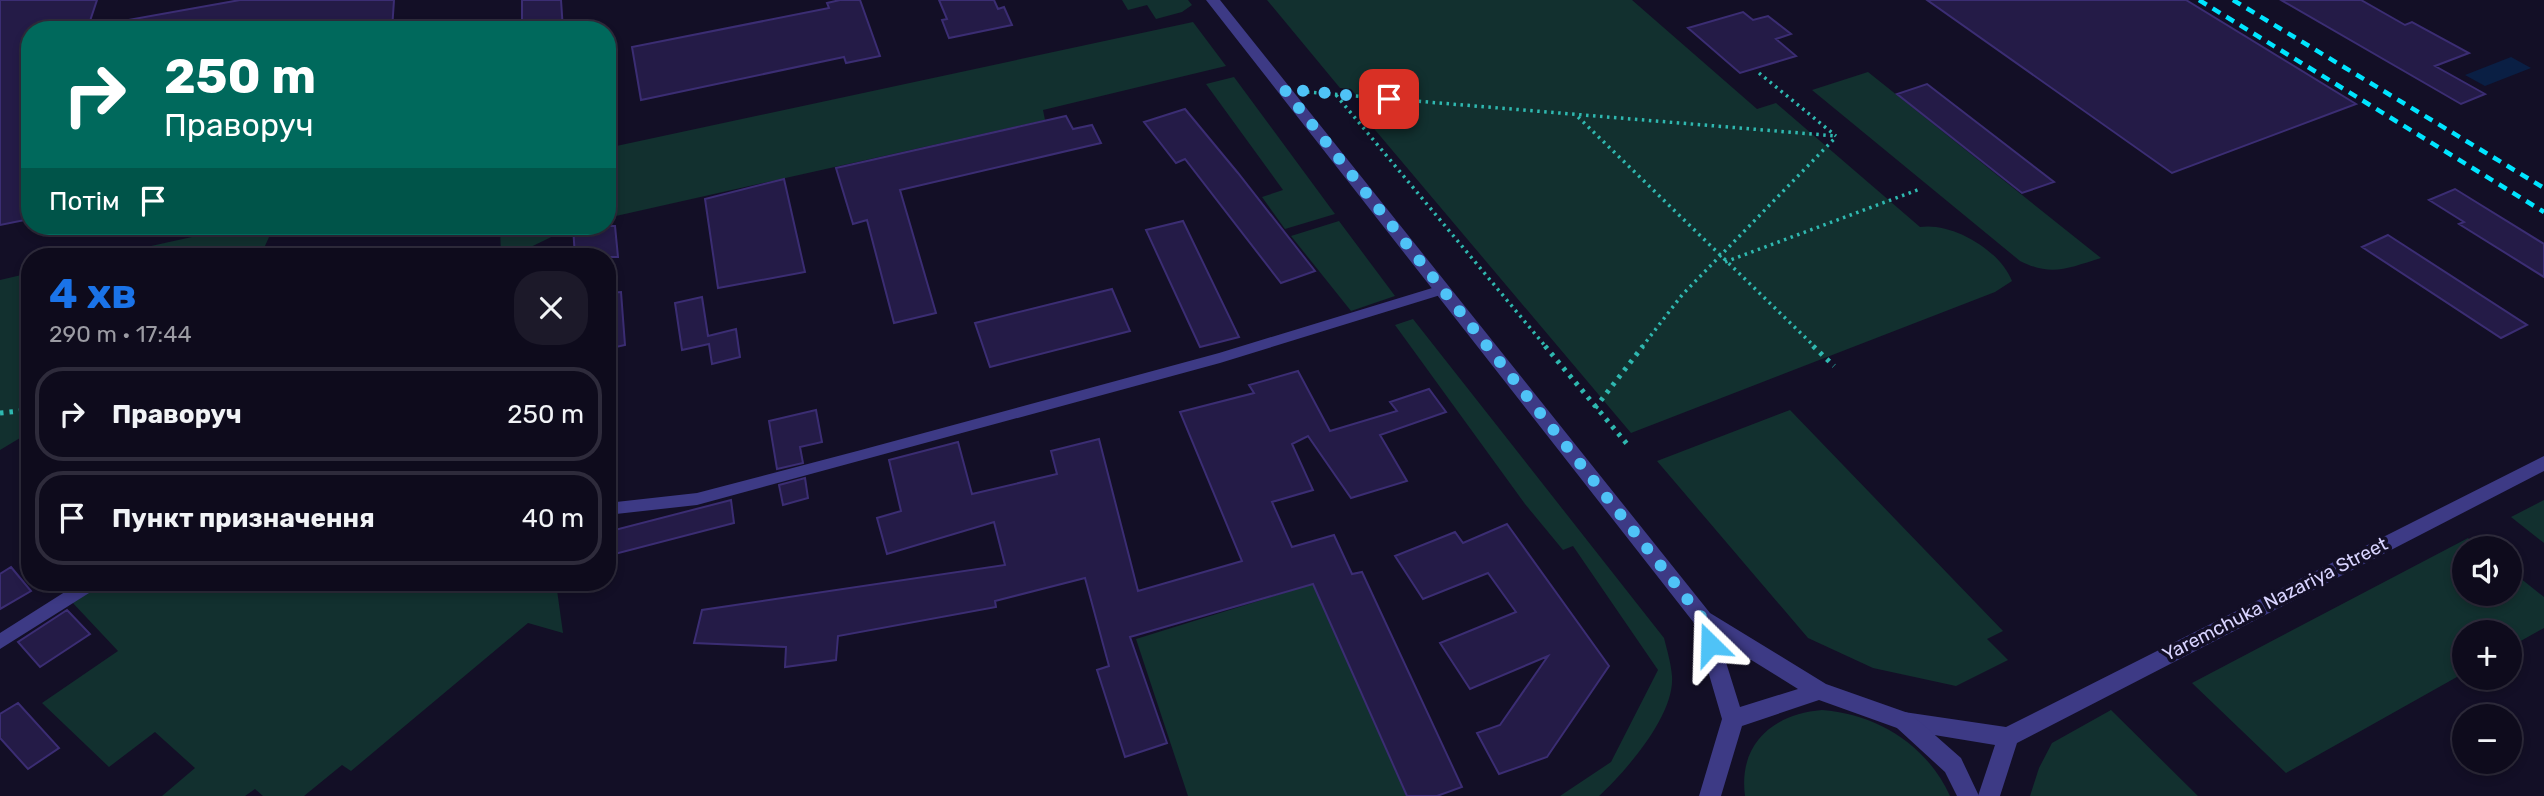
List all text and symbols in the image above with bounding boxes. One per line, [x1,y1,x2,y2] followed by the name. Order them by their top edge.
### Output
[164,47,316,105] text: 250 m
[49,49,140,140] icon: right
[1359,69,1419,129] pin
[1370,80,1408,118] icon: arrive
[164,106,313,144] text: Праворуч
[134,182,172,220] icon: arrive
[49,186,120,217] text: Потім
[49,269,137,319] text: 4 хв
[514,271,588,345] button: close
[49,320,192,348] text: 290 m · 17:44
[53,395,91,433] icon: right
[112,399,242,430] text: Праворуч
[507,399,584,430] text: 250 m
[53,499,91,537] icon: arrive
[112,503,375,534] text: Пункт призначення
[522,503,584,534] text: 40 m
[2159,532,2392,666] street label: Yaremchuka Nazariya Street
[2452,536,2522,774] map controls
[2452,536,2522,606] button: sound
[1673,607,1747,681] position arrow
[2452,620,2522,690] button: +
[2452,704,2522,774] button: −

